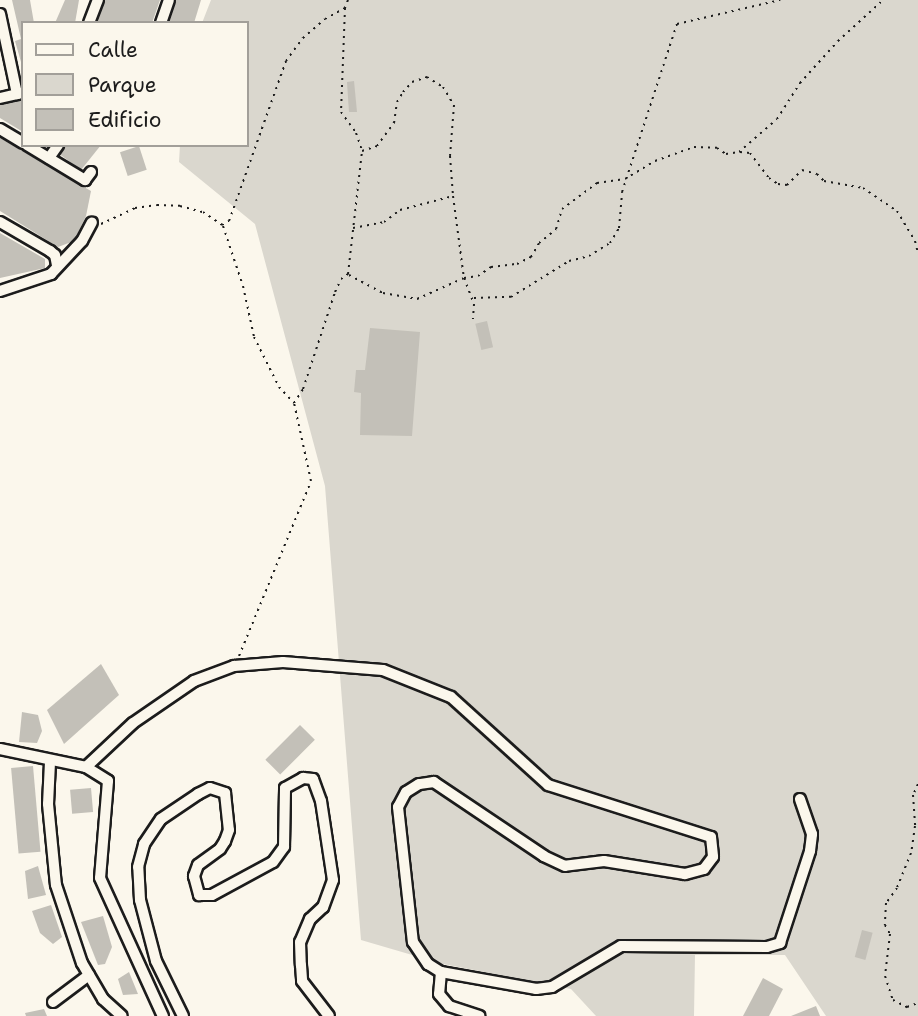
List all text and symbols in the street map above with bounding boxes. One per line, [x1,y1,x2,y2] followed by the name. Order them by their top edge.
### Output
[21,21,248,147] legend
[88,36,138,64] text: Calle
[88,71,157,99] text: Parque
[88,106,161,134] text: Edificio

